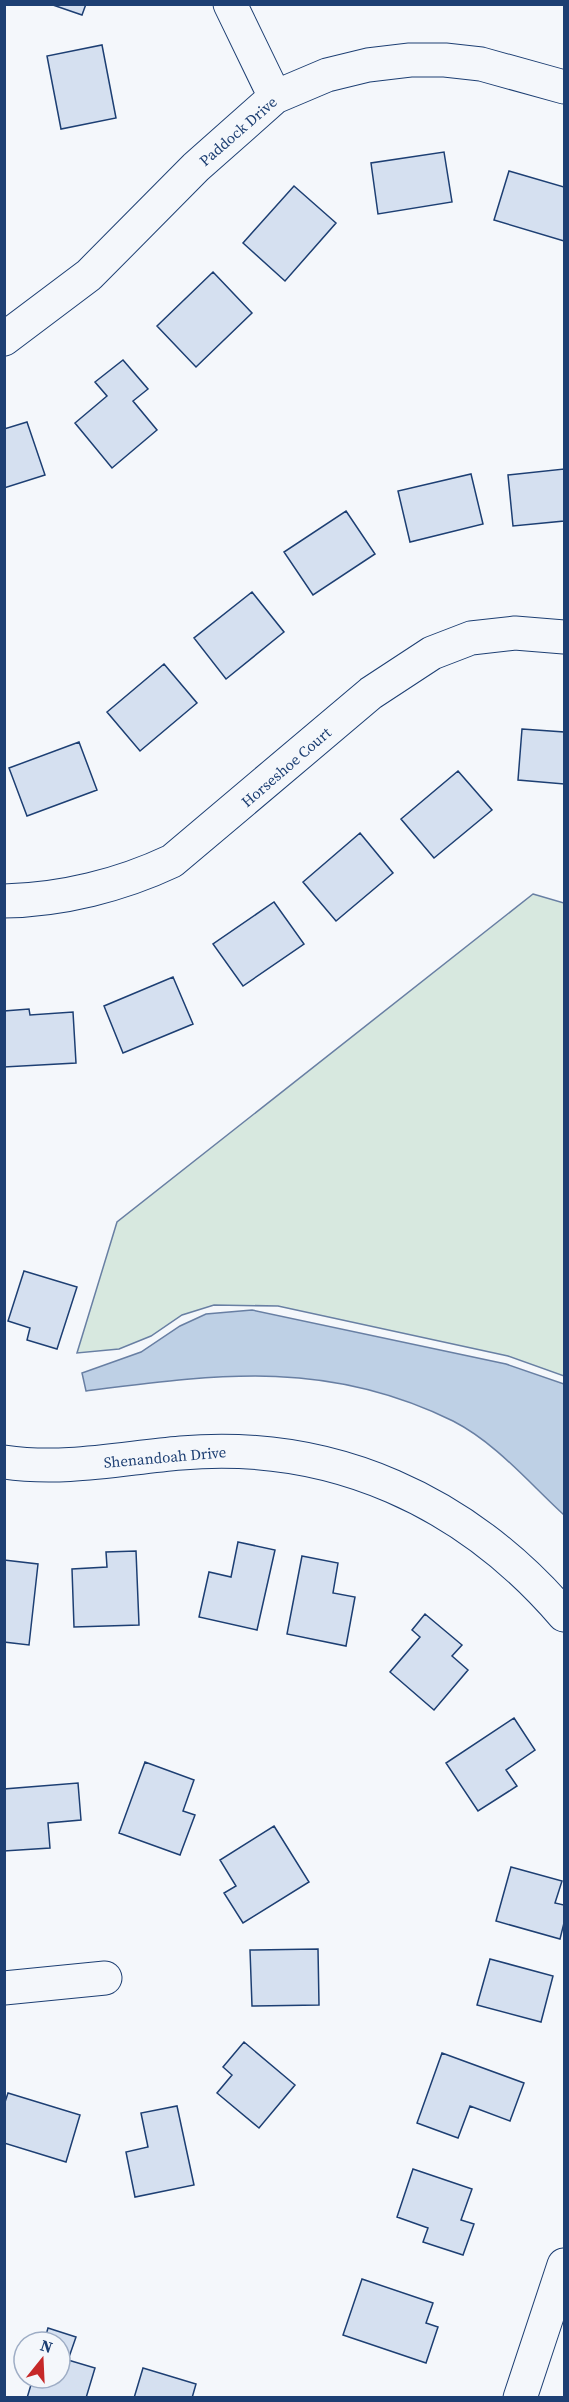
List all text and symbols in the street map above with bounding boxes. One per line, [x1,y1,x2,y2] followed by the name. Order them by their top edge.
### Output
[195,91,282,171] street label: Paddock Drive
[237,722,335,812] street label: Horseshoe Court
[103,1441,228,1473] street label: Shenandoah Drive
[12,2330,72,2390] north arrow
[38,2333,56,2358] text: N

